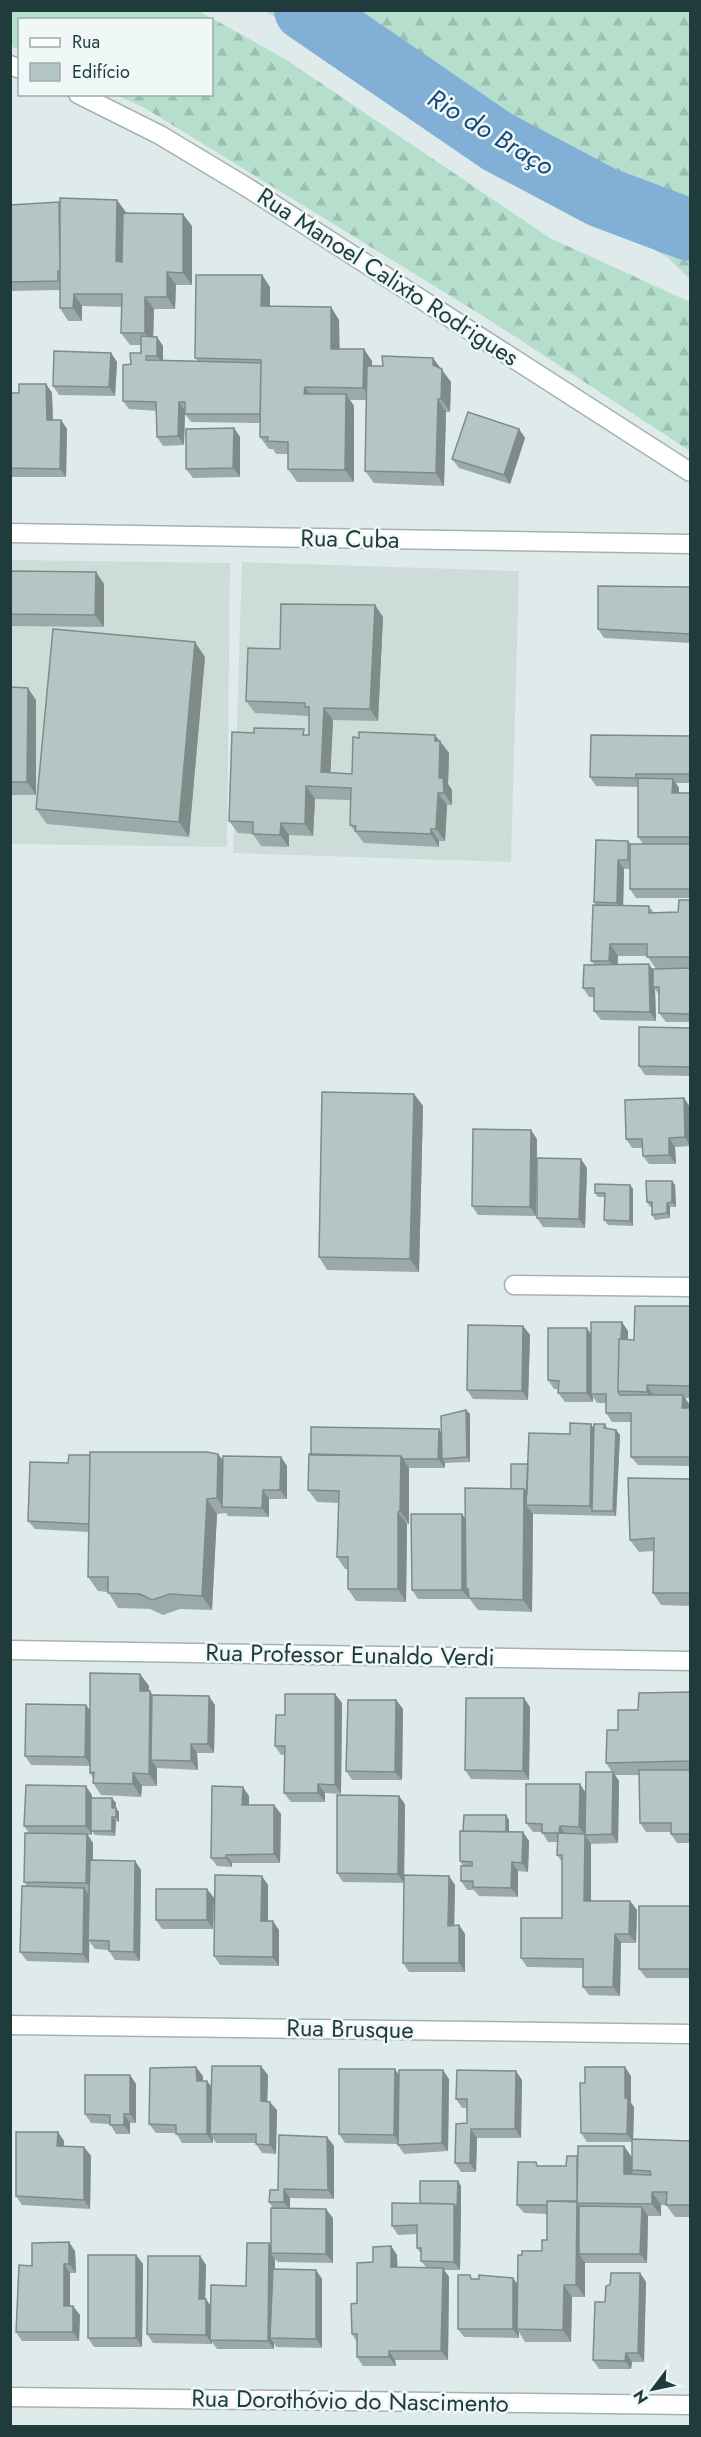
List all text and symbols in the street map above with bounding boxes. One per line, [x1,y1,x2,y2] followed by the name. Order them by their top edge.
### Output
[18,18,213,96] legend
[72,29,100,55] text: Rua
[72,59,130,85] text: Edifício
[421,79,562,185] water label: Rio do Braço
[251,179,526,374] street label: Rua Manoel Calixto Rodrigues
[300,520,400,557] street label: Rua Cuba
[205,1634,495,1675] street label: Rua Professor Eunaldo Verdi
[286,2010,414,2047] street label: Rua Brusque
[623,2359,683,2419] north arrow
[191,2380,509,2421] street label: Rua Dorothóvio do Nascimento
[628,2385,654,2408] text: N

